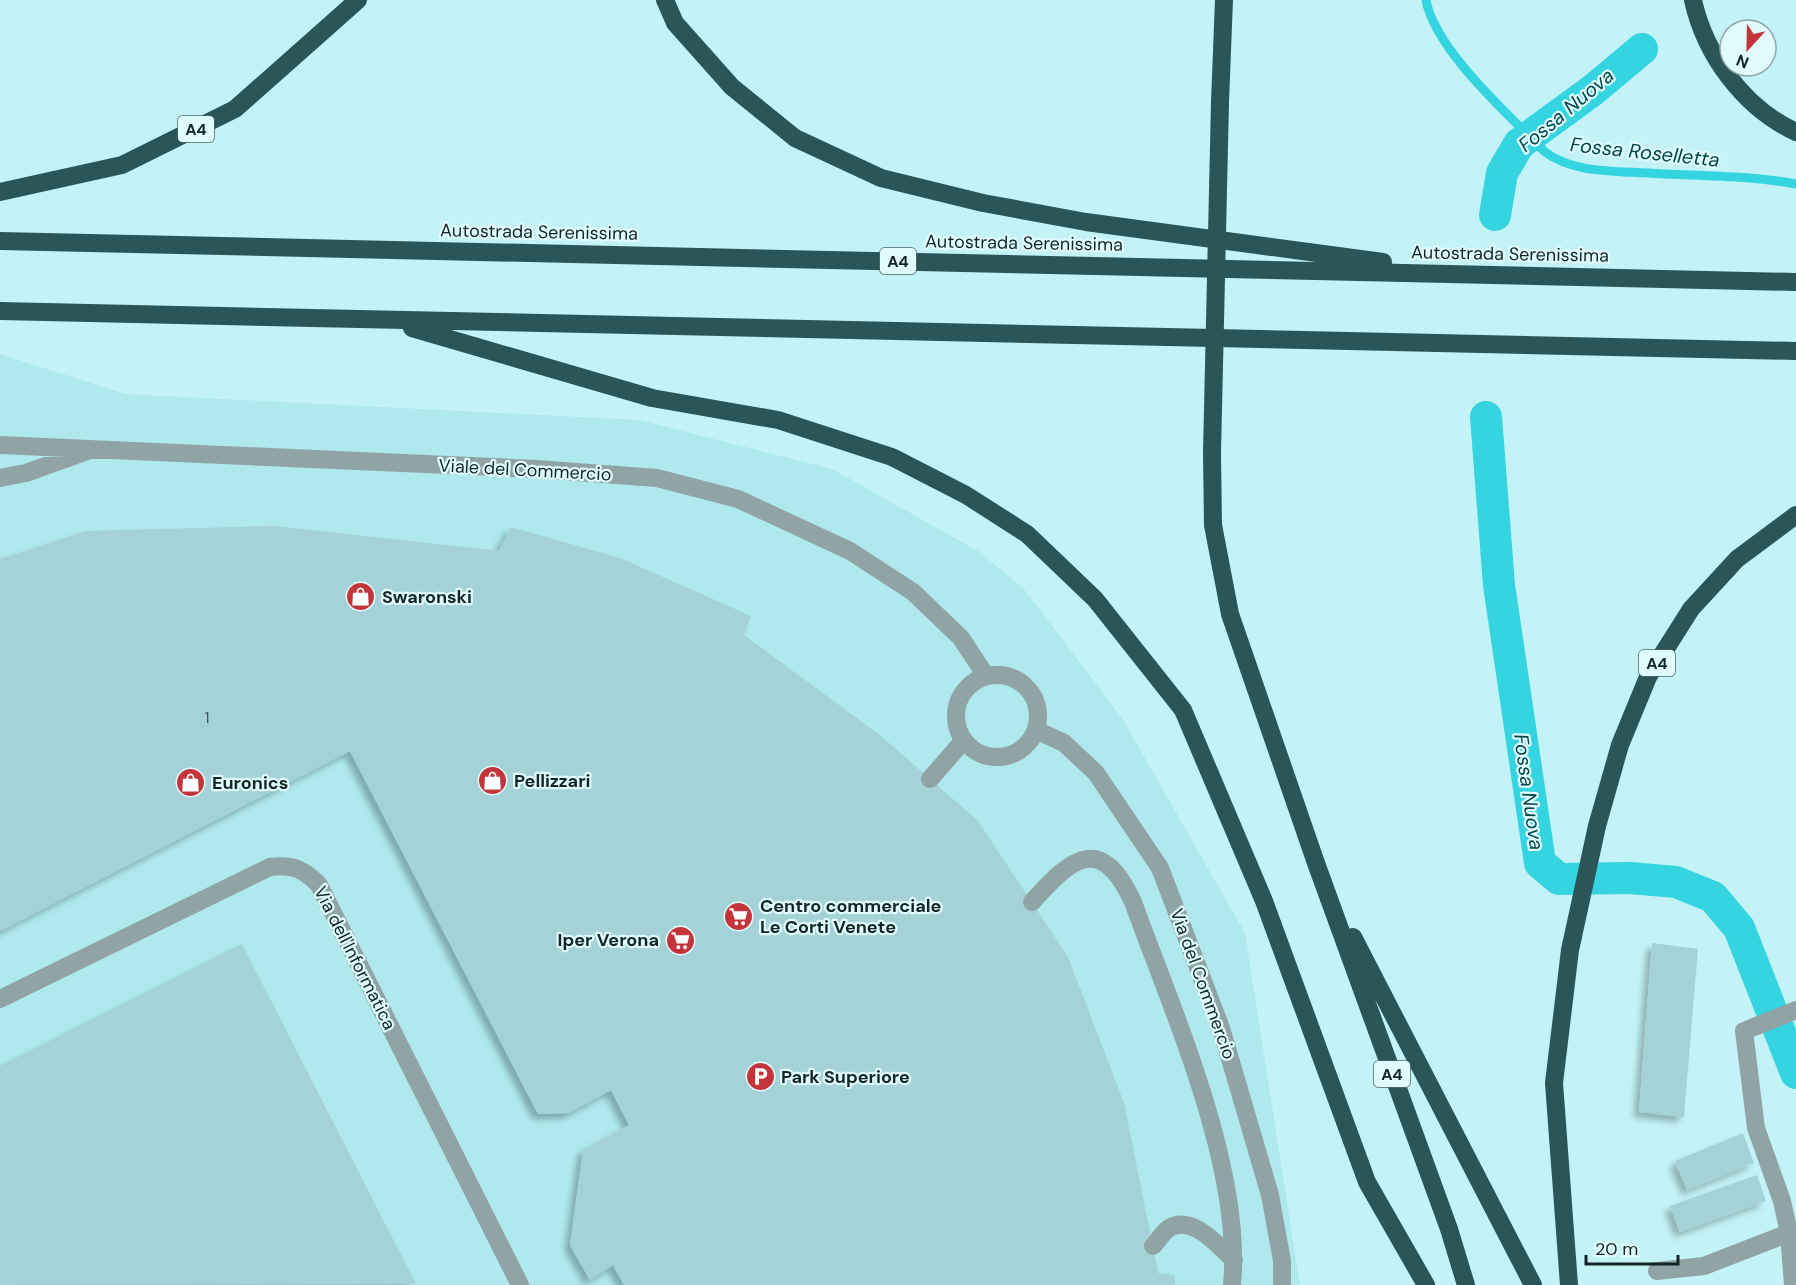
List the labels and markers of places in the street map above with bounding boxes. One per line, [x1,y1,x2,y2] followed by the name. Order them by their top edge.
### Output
[345,581,377,613] shop icon: Swaronski
[382,585,472,609] place label: Swaronski
[477,765,509,797] shop icon: Pellizzari
[175,767,207,799] shop icon: Euronics
[514,769,590,793] place label: Pellizzari
[212,771,288,795] place label: Euronics
[760,894,941,939] place label: Centro commerciale Le Corti Venete
[723,900,755,932] supermarket icon: Centro commerciale Le Corti Venete
[664,924,696,956] supermarket icon: Iper Verona
[558,928,659,952] place label: Iper Verona
[744,1061,776,1093] parking icon: Park Superiore
[781,1065,910,1089] place label: Park Superiore

